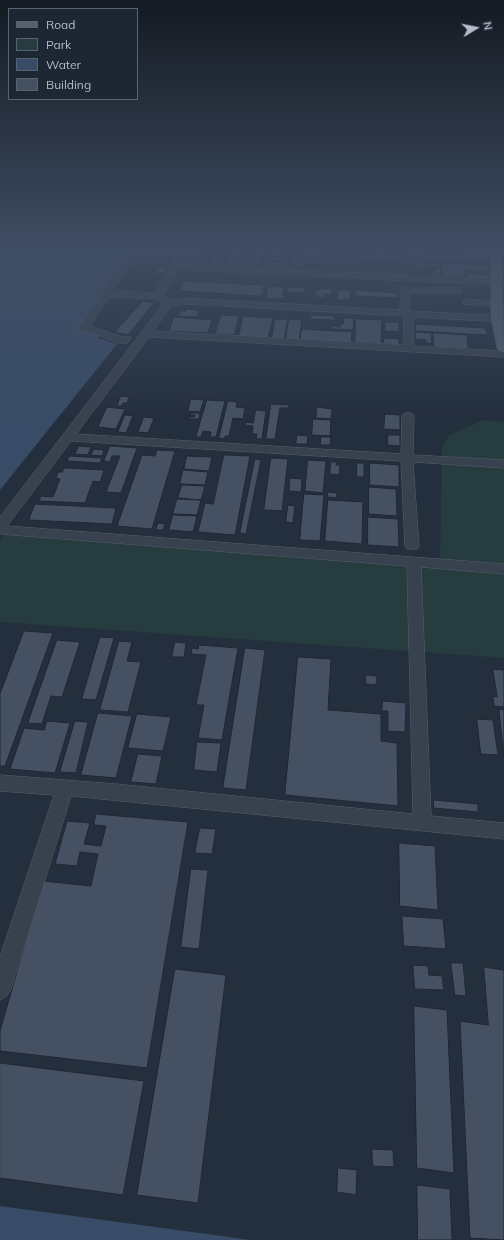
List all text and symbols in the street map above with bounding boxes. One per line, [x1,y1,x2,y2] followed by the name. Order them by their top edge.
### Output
[8,8,138,100] legend
[456,8,496,48] north arrow
[46,17,75,32] text: Road
[480,21,495,31] text: N
[46,37,71,52] text: Park
[46,57,81,72] text: Water
[46,77,91,92] text: Building

